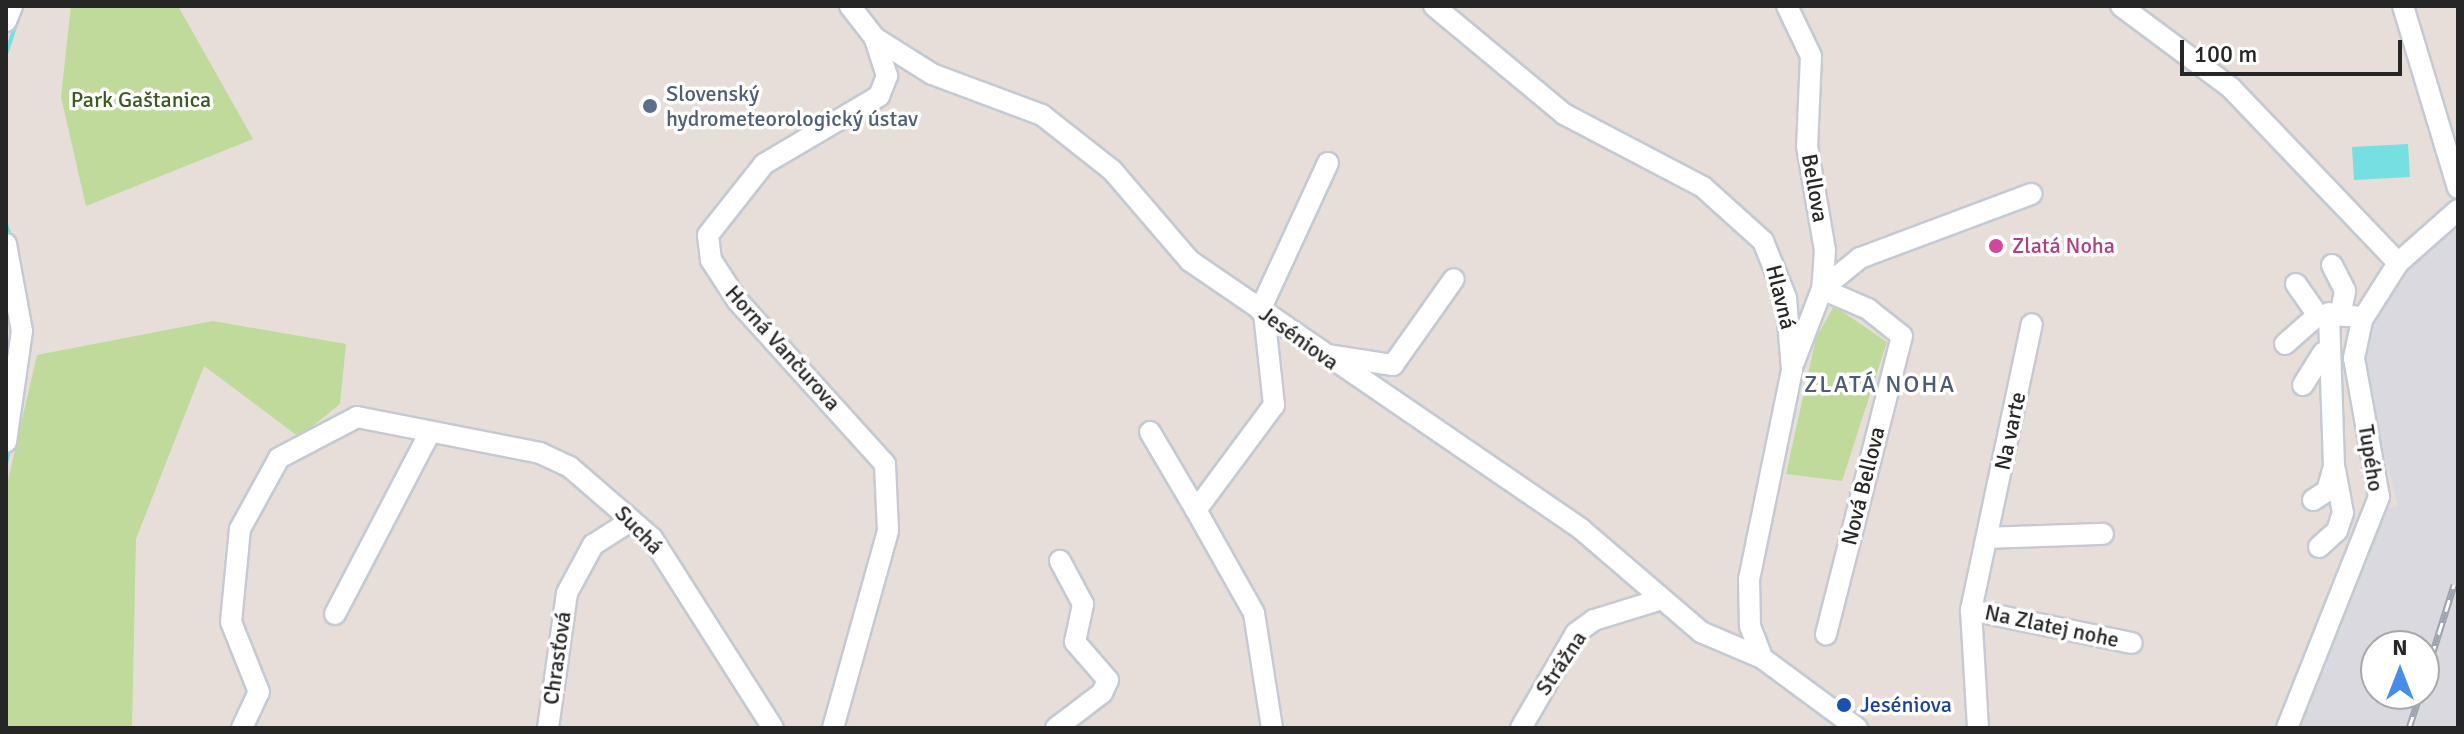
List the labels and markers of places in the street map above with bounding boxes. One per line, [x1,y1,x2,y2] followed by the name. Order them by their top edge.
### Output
[666,80,918,132] place label: Slovenský hydrometeorologický ústav
[641,97,659,115] marker: Slovenský hydrometeorologický ústav
[2012,233,2115,259] place label: Zlatá Noha
[1987,237,2005,255] marker: Zlatá Noha
[1860,692,1952,718] place label: Jeséniova
[1835,696,1853,714] marker: Jeséniova

